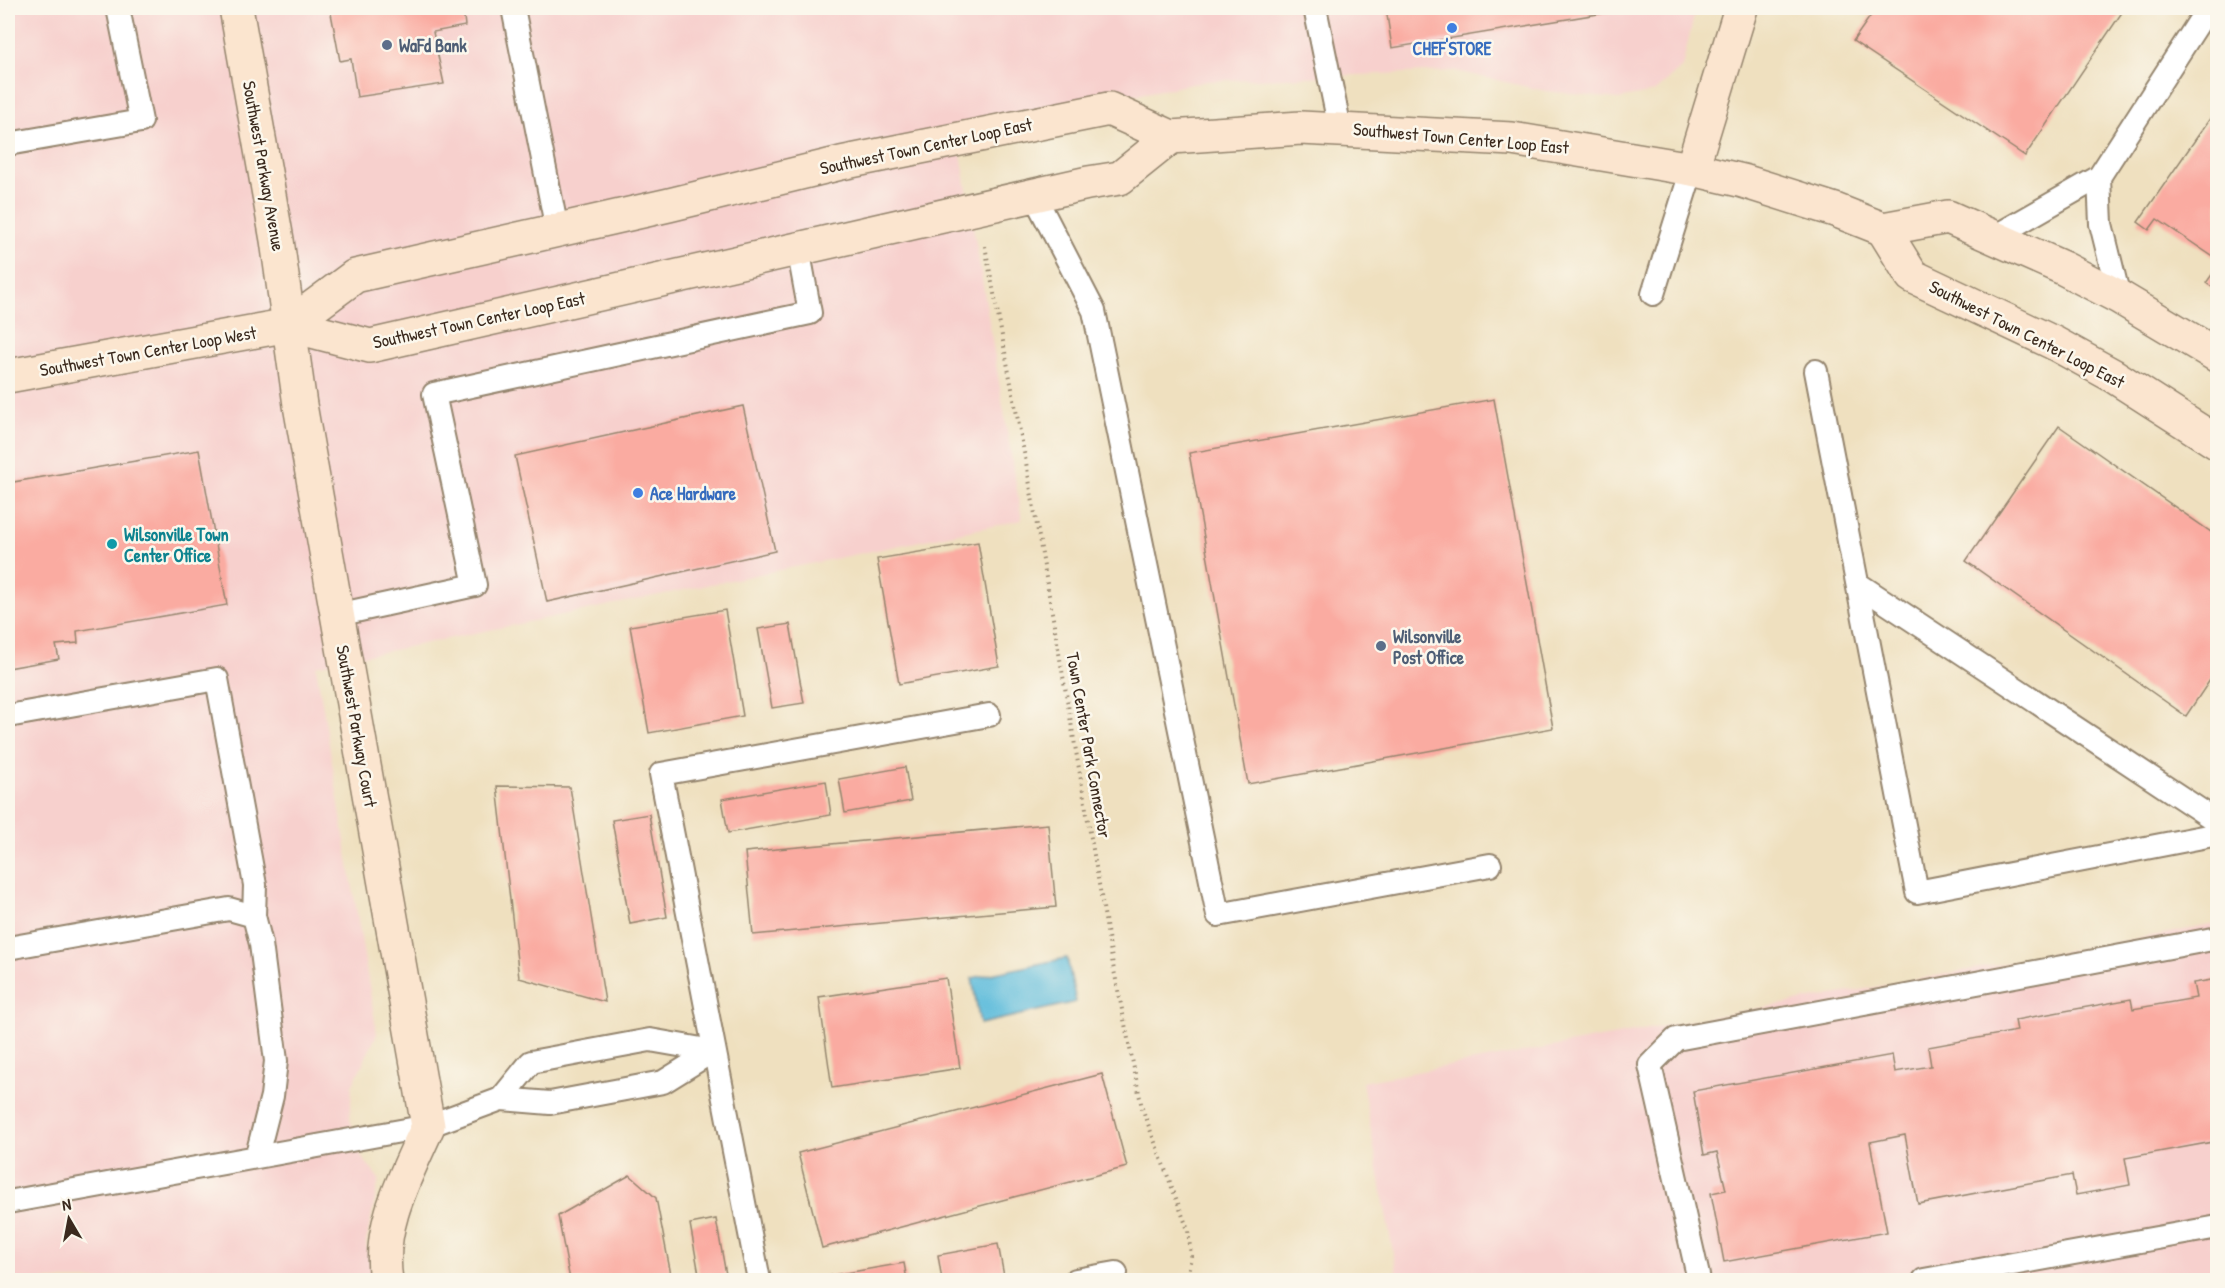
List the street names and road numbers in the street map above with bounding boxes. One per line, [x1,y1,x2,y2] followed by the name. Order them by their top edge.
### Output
[237,79,291,253] street label: Southwest Parkway Avenue
[818,111,1035,181] street label: Southwest Town Center Loop East
[1352,116,1571,160] street label: Southwest Town Center Loop East
[1925,274,2130,395] street label: Southwest Town Center Loop East
[371,285,588,355] street label: Southwest Town Center Loop East
[38,319,259,382] street label: Southwest Town Center Loop West
[330,643,384,810] street label: Southwest Parkway Court
[1060,650,1118,840] street label: Town Center Park Connector

